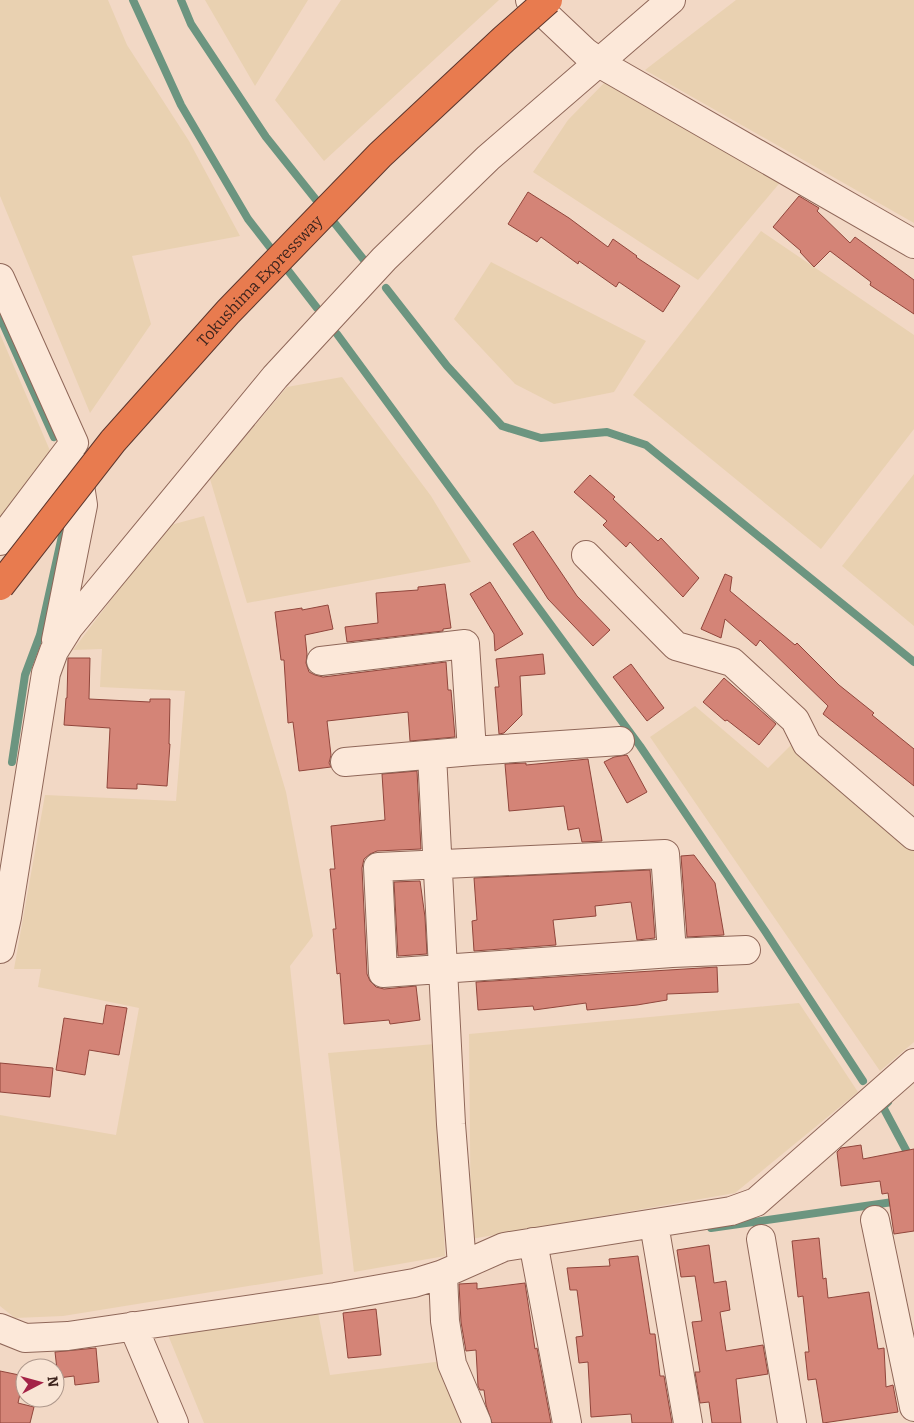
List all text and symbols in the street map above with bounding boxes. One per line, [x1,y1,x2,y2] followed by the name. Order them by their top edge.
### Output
[193,211,327,350] street label: Tokushima Expressway
[15,1358,65,1408] north arrow
[43,1375,61,1388] text: N

